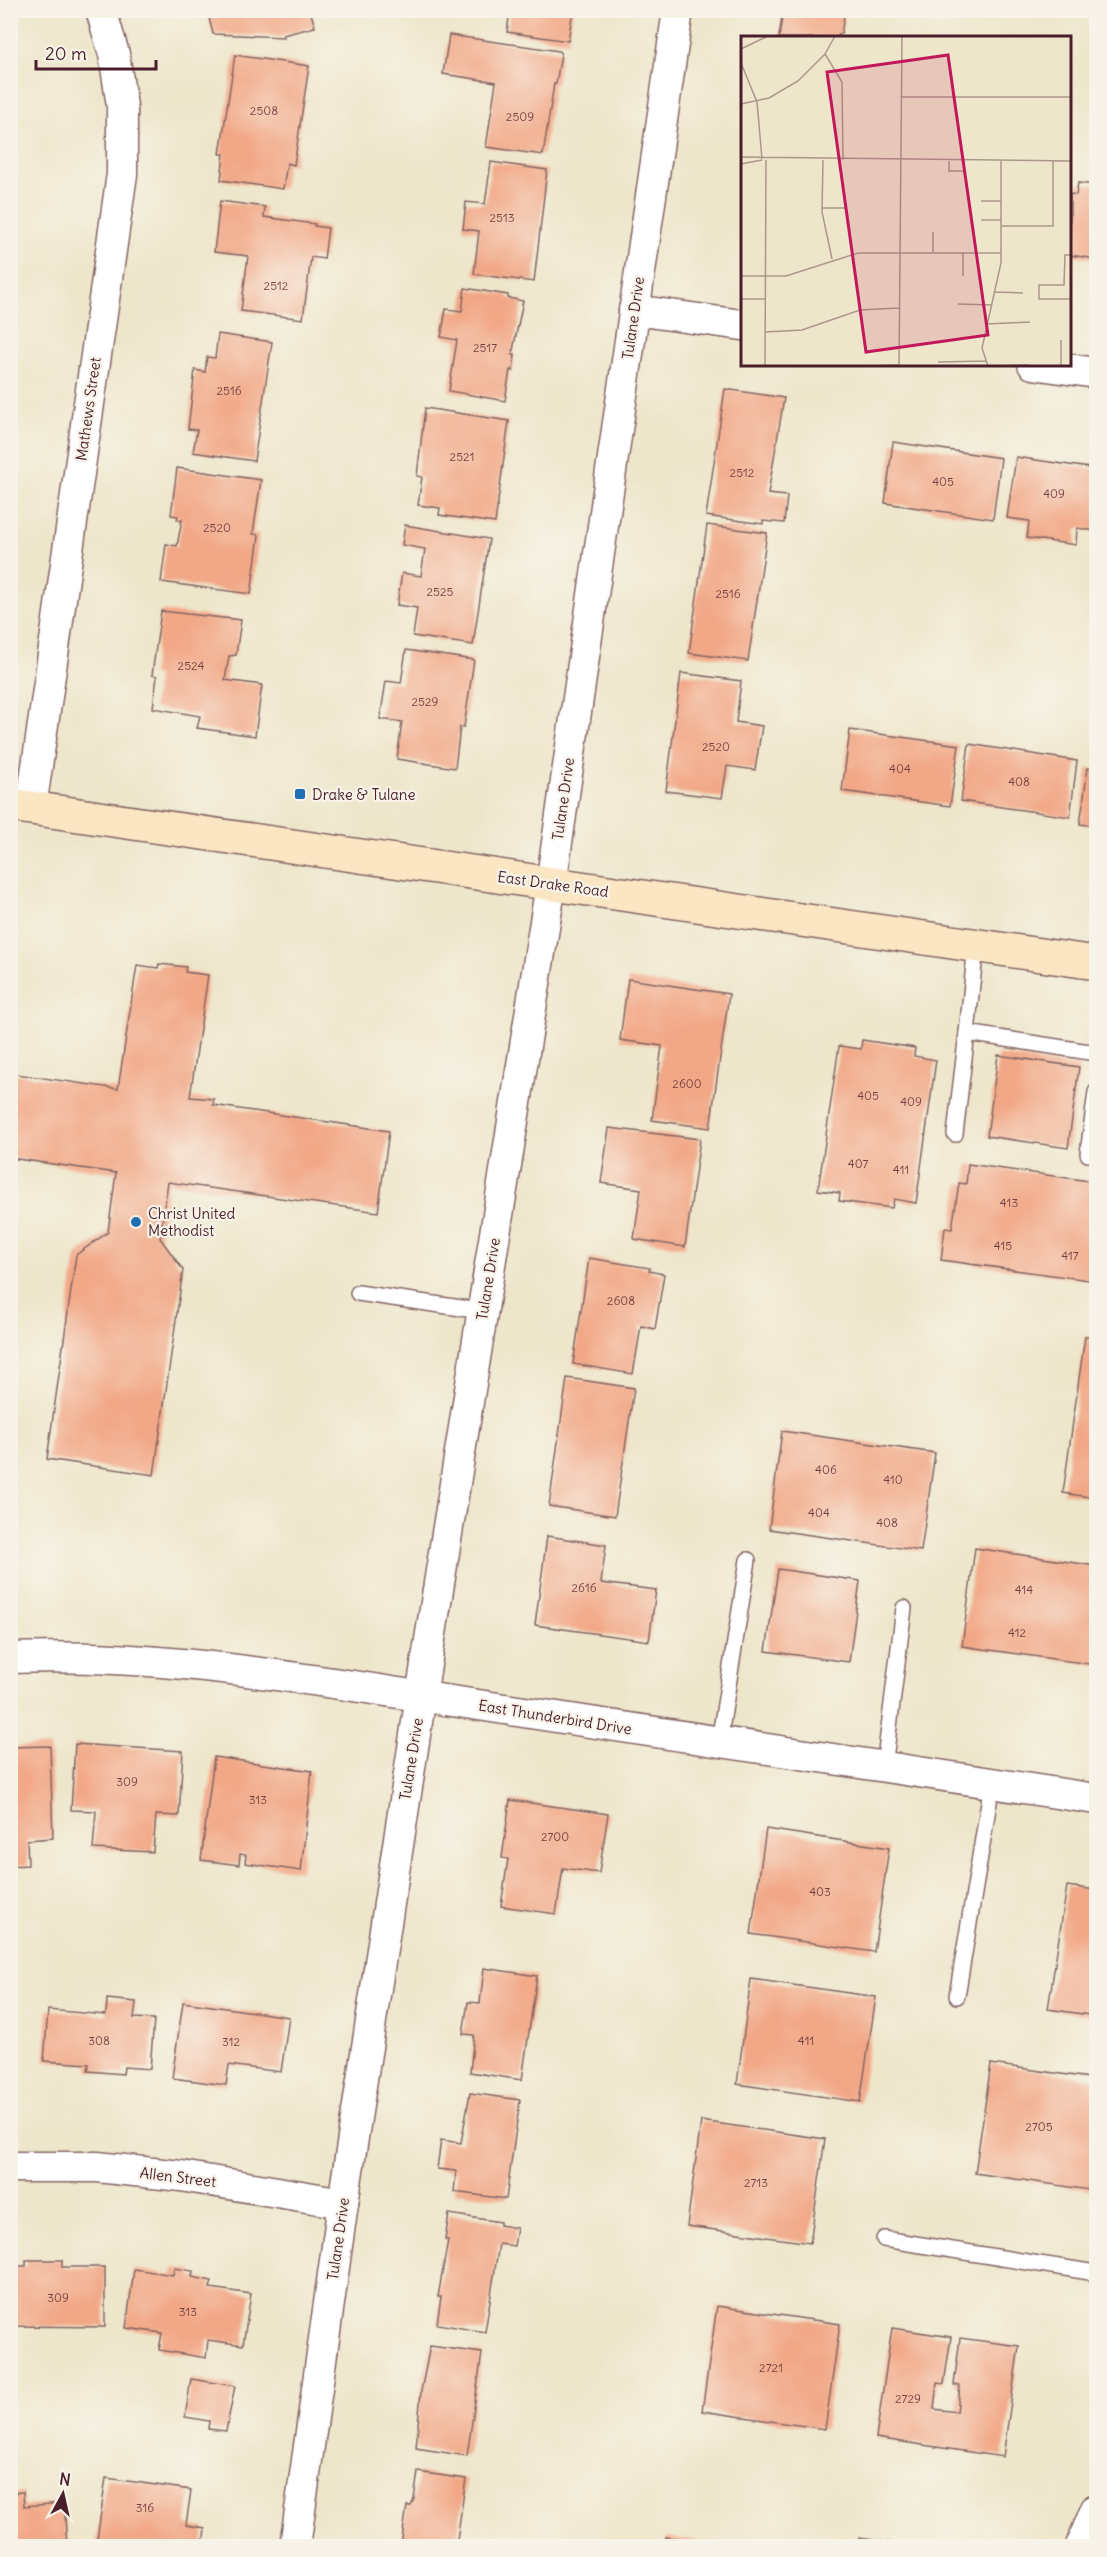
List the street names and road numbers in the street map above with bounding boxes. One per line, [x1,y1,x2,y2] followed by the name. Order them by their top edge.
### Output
[618,275,648,361] street label: Tulane Drive
[71,356,105,462] street label: Mathews Street
[548,756,578,842] street label: Tulane Drive
[496,867,610,901] street label: East Drake Road
[472,1236,504,1322] street label: Tulane Drive
[477,1696,633,1738] street label: East Thunderbird Drive
[395,1716,427,1802] street label: Tulane Drive
[139,2163,217,2191] street label: Allen Street
[323,2196,353,2282] street label: Tulane Drive

